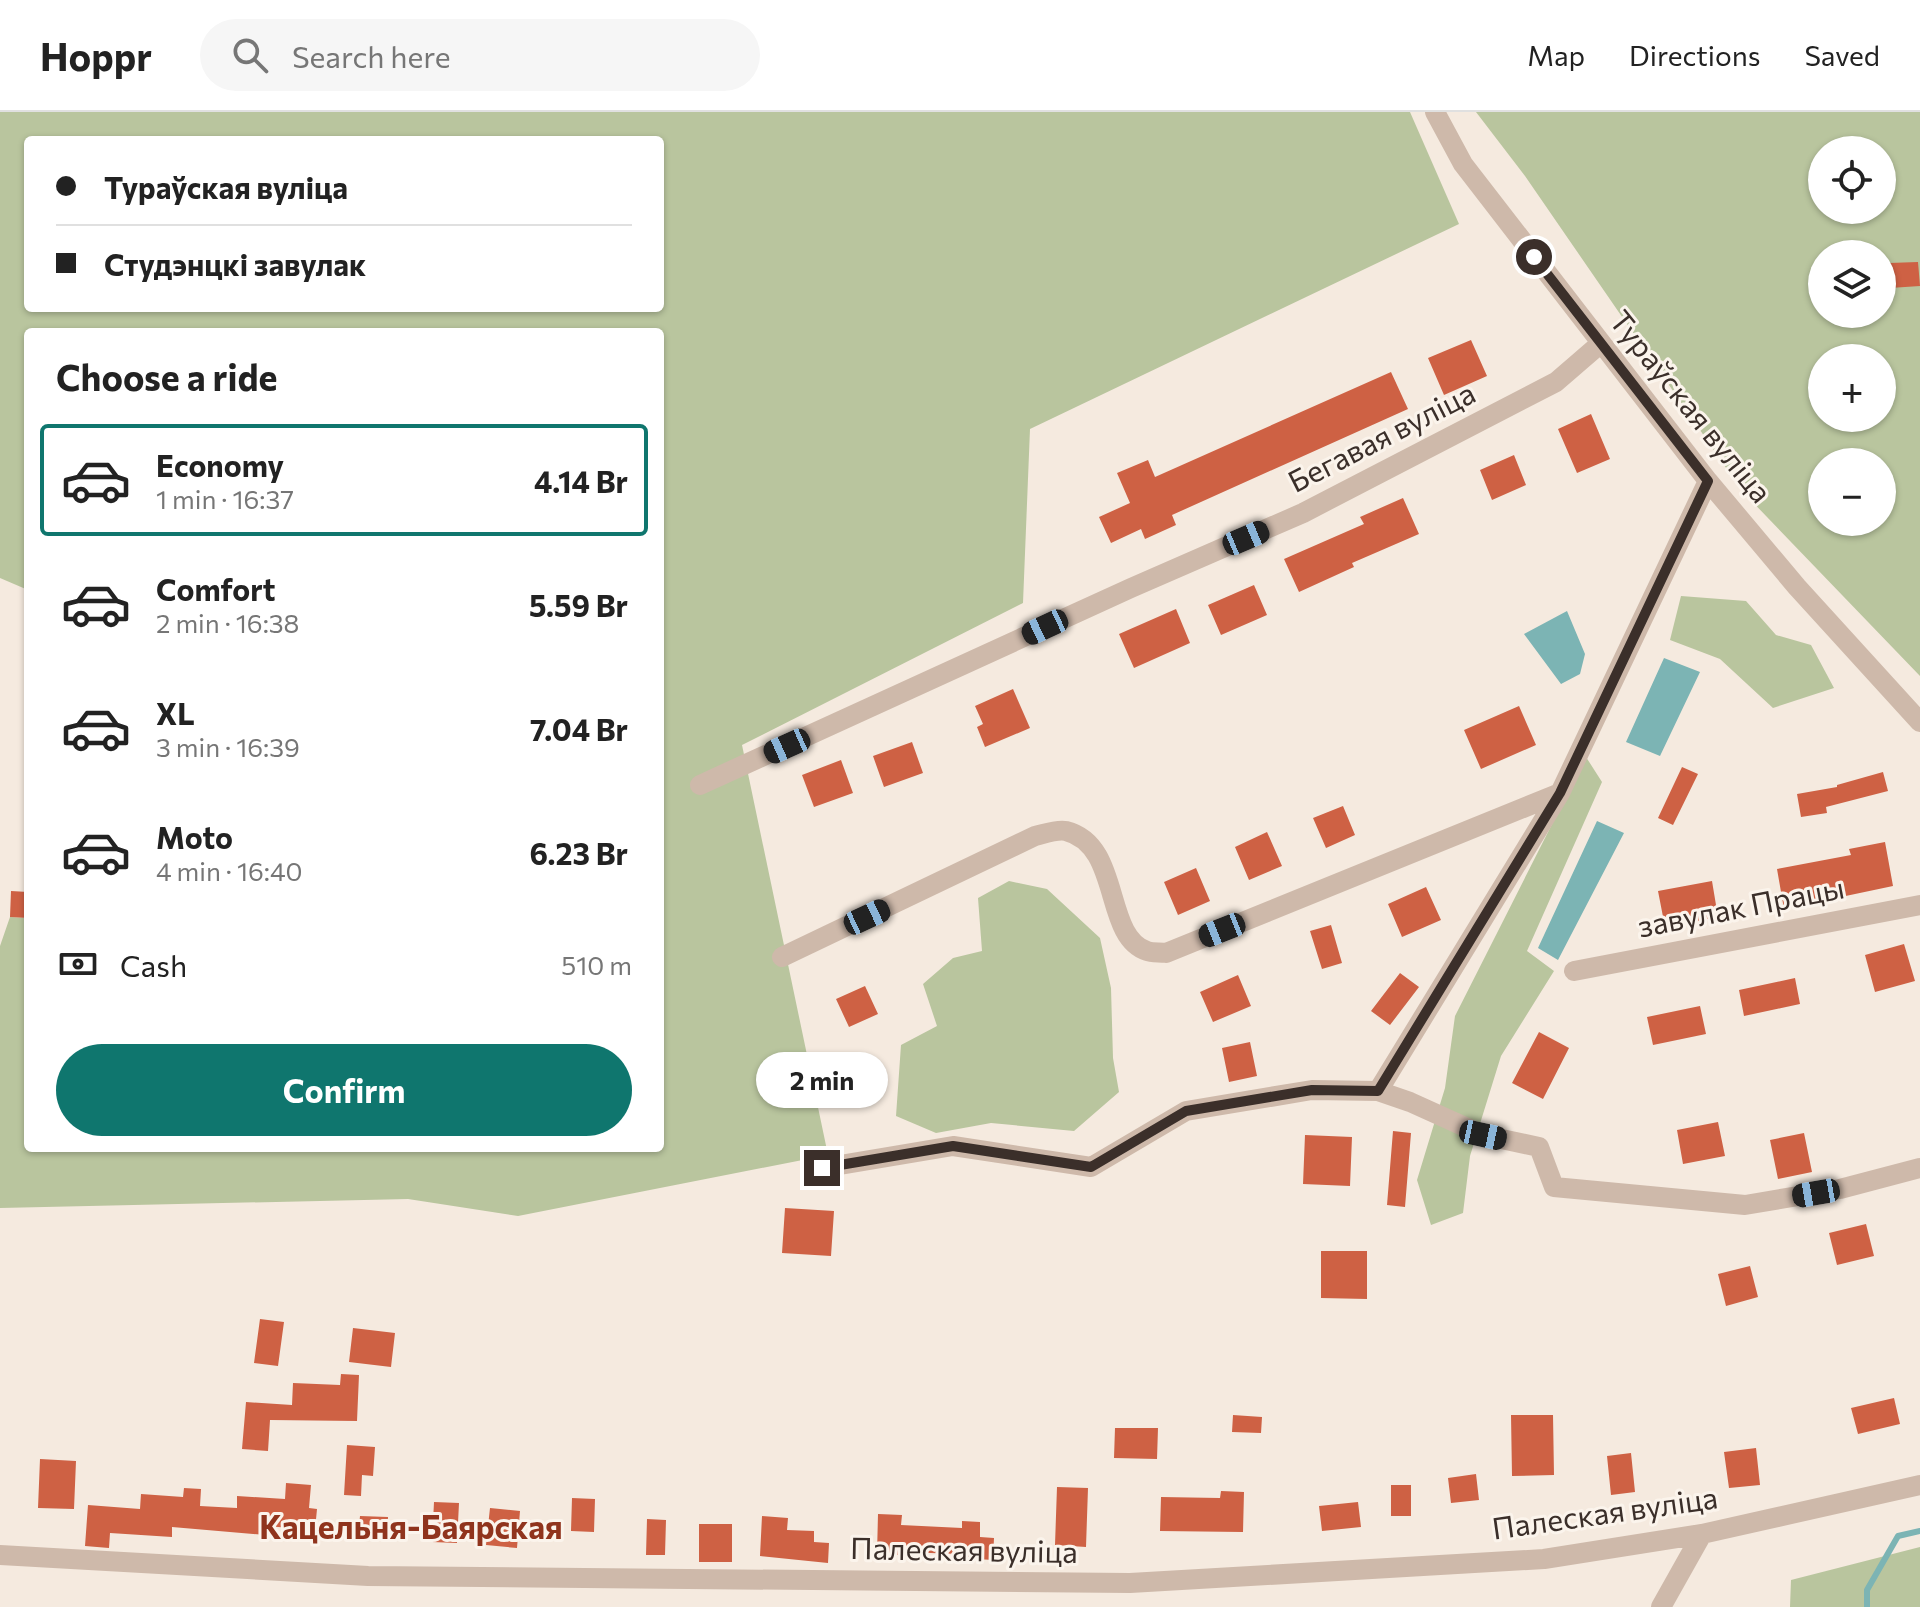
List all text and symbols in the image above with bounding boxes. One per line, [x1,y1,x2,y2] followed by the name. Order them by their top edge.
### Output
[200,19,760,91] search box
[40,32,152,79] text: Hoppr
[228,33,272,77] icon: search
[292,37,451,74] text: Search here
[1527,38,1585,72] text: Map
[1629,38,1760,72] text: Directions
[1804,38,1880,72] text: Saved
[1808,136,1896,536] map controls
[1808,136,1896,224] button: locate
[104,168,348,205] text: Тураўская вуліца
[1516,239,1552,275] route start
[1808,240,1896,328] button: layers
[104,245,366,282] text: Студэнцкі завулак
[1603,302,1781,509] street label: Тураўская вуліца
[1808,344,1896,432] button: +
[56,354,277,398] text: Choose a ride
[1281,373,1480,499] street label: Бегавая вуліца
[60,444,132,516] icon: car
[156,446,284,483] text: Economy
[1808,448,1896,536] button: −
[534,462,628,499] text: 4.14 Br
[156,483,294,514] text: 1 min · 16:37
[1219,518,1273,558] car
[60,568,132,640] icon: car
[156,570,275,607] text: Comfort
[529,586,628,623] text: 5.59 Br
[1018,606,1072,648] car
[156,607,299,638] text: 2 min · 16:38
[60,692,132,764] icon: car
[156,694,195,731] text: XL
[530,710,628,747] text: 7.04 Br
[760,725,814,767] car
[156,731,300,762] text: 3 min · 16:39
[60,816,132,888] icon: car
[156,818,233,855] text: Moto
[529,834,628,871] text: 6.23 Br
[156,855,303,886] text: 4 min · 16:40
[1634,867,1847,944] street label: завулак Працы
[840,896,894,938] car
[1195,910,1249,950] car
[56,942,100,986] icon: cash
[120,946,187,983] text: Cash
[561,949,632,980] text: 510 m
[56,1044,632,1136] button: Confirm
[756,1052,888,1108] callout: 2 min
[790,1064,854,1095] text: 2 min
[1457,1118,1509,1152] car
[804,1150,840,1186] route end
[1790,1177,1842,1209] car
[1489,1477,1720,1546] street label: Палеская вуліца
[259,1506,563,1546] district label: Кацельня-Баярская
[850,1528,1078,1569] street label: Палеская вуліца

